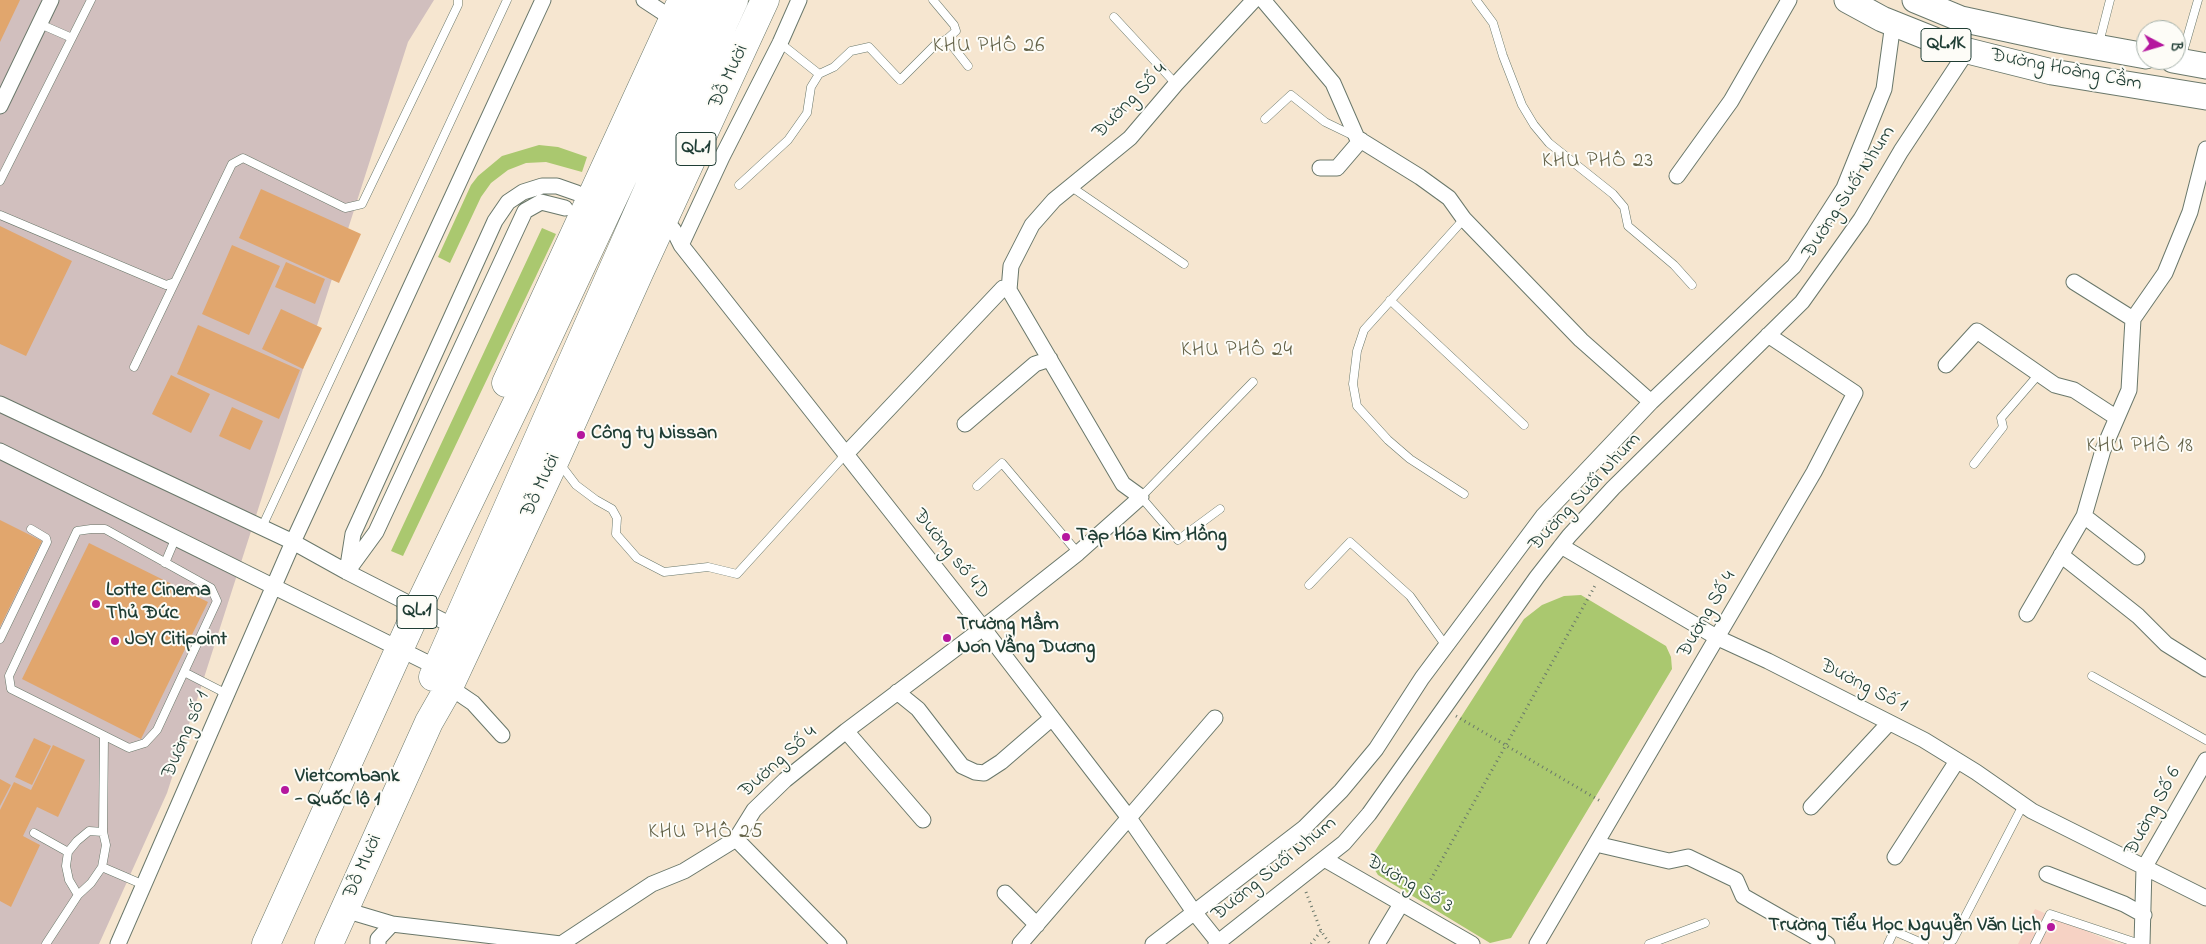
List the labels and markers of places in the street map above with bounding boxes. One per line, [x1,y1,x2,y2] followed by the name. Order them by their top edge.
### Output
[591,423,717,447] place label: Công ty Nissan
[575,429,587,441] marker: Công ty Nissan
[1076,525,1227,549] place label: Tạp Hóa Kim Hồng
[1060,531,1072,543] marker: Tạp Hóa Kim Hồng
[106,580,211,627] place label: Lotte Cinema Thủ Đức
[90,598,102,610] marker: Lotte Cinema Thủ Đức
[957,614,1095,661] place label: Trường Mầm Non Vầng Dương
[125,629,227,653] place label: JOY Citipoint
[941,632,953,644] marker: Trường Mầm Non Vầng Dương
[109,635,121,647] marker: JOY Citipoint
[295,766,399,813] place label: Vietcombank - Quốc lộ 1
[279,784,291,796] marker: Vietcombank - Quốc lộ 1
[1768,915,2041,939] place label: Trường Tiểu Học Nguyễn Văn Lịch
[2045,921,2057,933] marker: Trường Tiểu Học Nguyễn Văn Lịch

